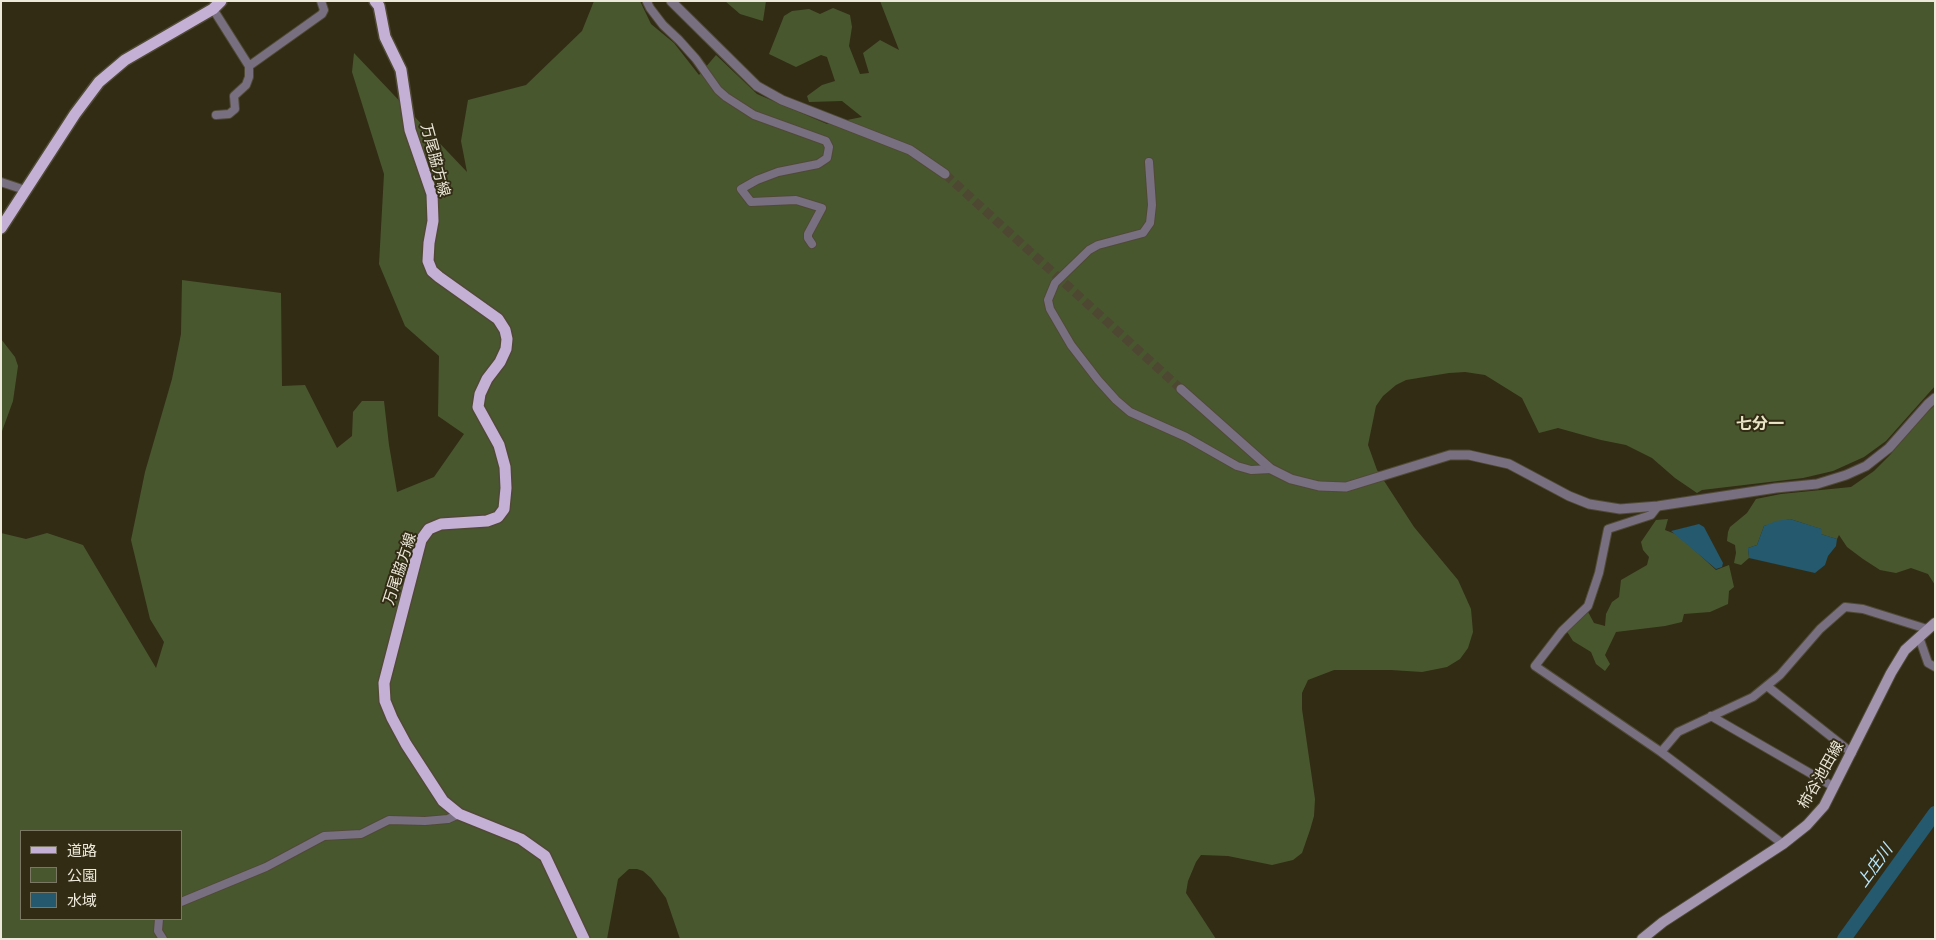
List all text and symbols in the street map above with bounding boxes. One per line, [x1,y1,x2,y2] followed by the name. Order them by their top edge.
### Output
[417,121,453,199] street label: 万尾脇方線
[1736,414,1784,434] district label: 七分一
[380,531,420,607] street label: 万尾脇方線
[1794,738,1848,812] street label: 柿谷池田線
[20,830,182,920] legend
[67,841,97,860] text: 道路
[1853,841,1897,891] water label: 上庄川
[67,866,97,885] text: 公園
[67,891,97,910] text: 水域

